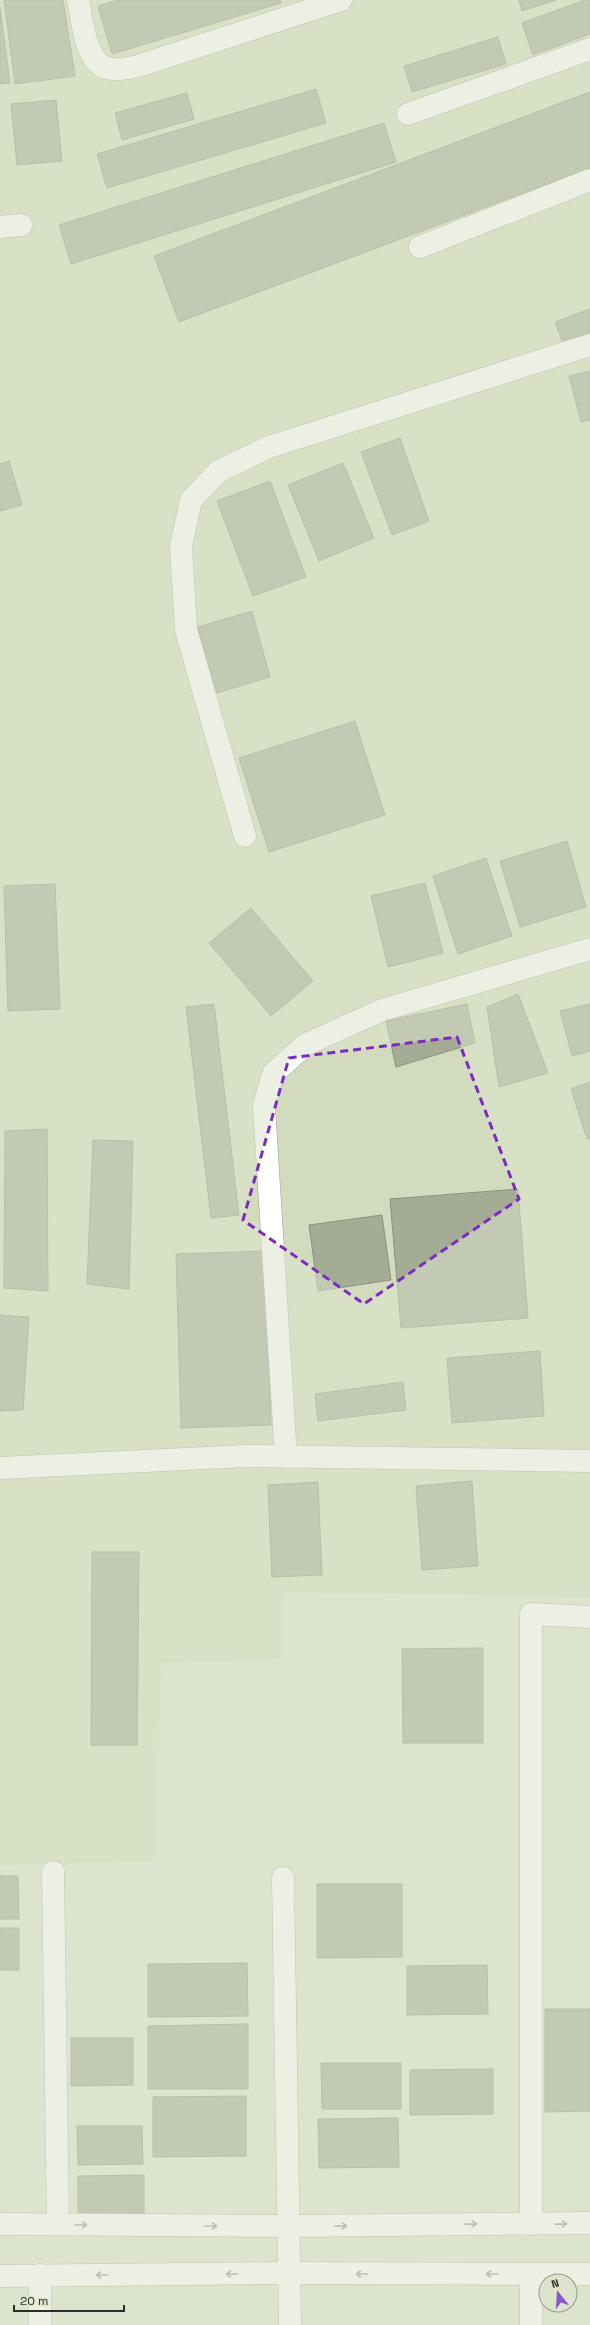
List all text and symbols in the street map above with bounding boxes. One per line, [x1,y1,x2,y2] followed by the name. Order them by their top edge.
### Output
[554,2220,567,2227] one-way arrow
[74,2221,87,2228] one-way arrow
[464,2221,477,2228] one-way arrow
[204,2222,217,2230] one-way arrow
[334,2222,347,2230] one-way arrow
[226,2270,239,2278] one-way arrow
[356,2270,369,2277] one-way arrow
[486,2270,499,2278] one-way arrow
[96,2271,109,2279] one-way arrow
[538,2273,578,2313] north arrow
[550,2276,561,2291] text: N
[14,2287,124,2313] scale bar
[20,2293,48,2309] text: 20 m

